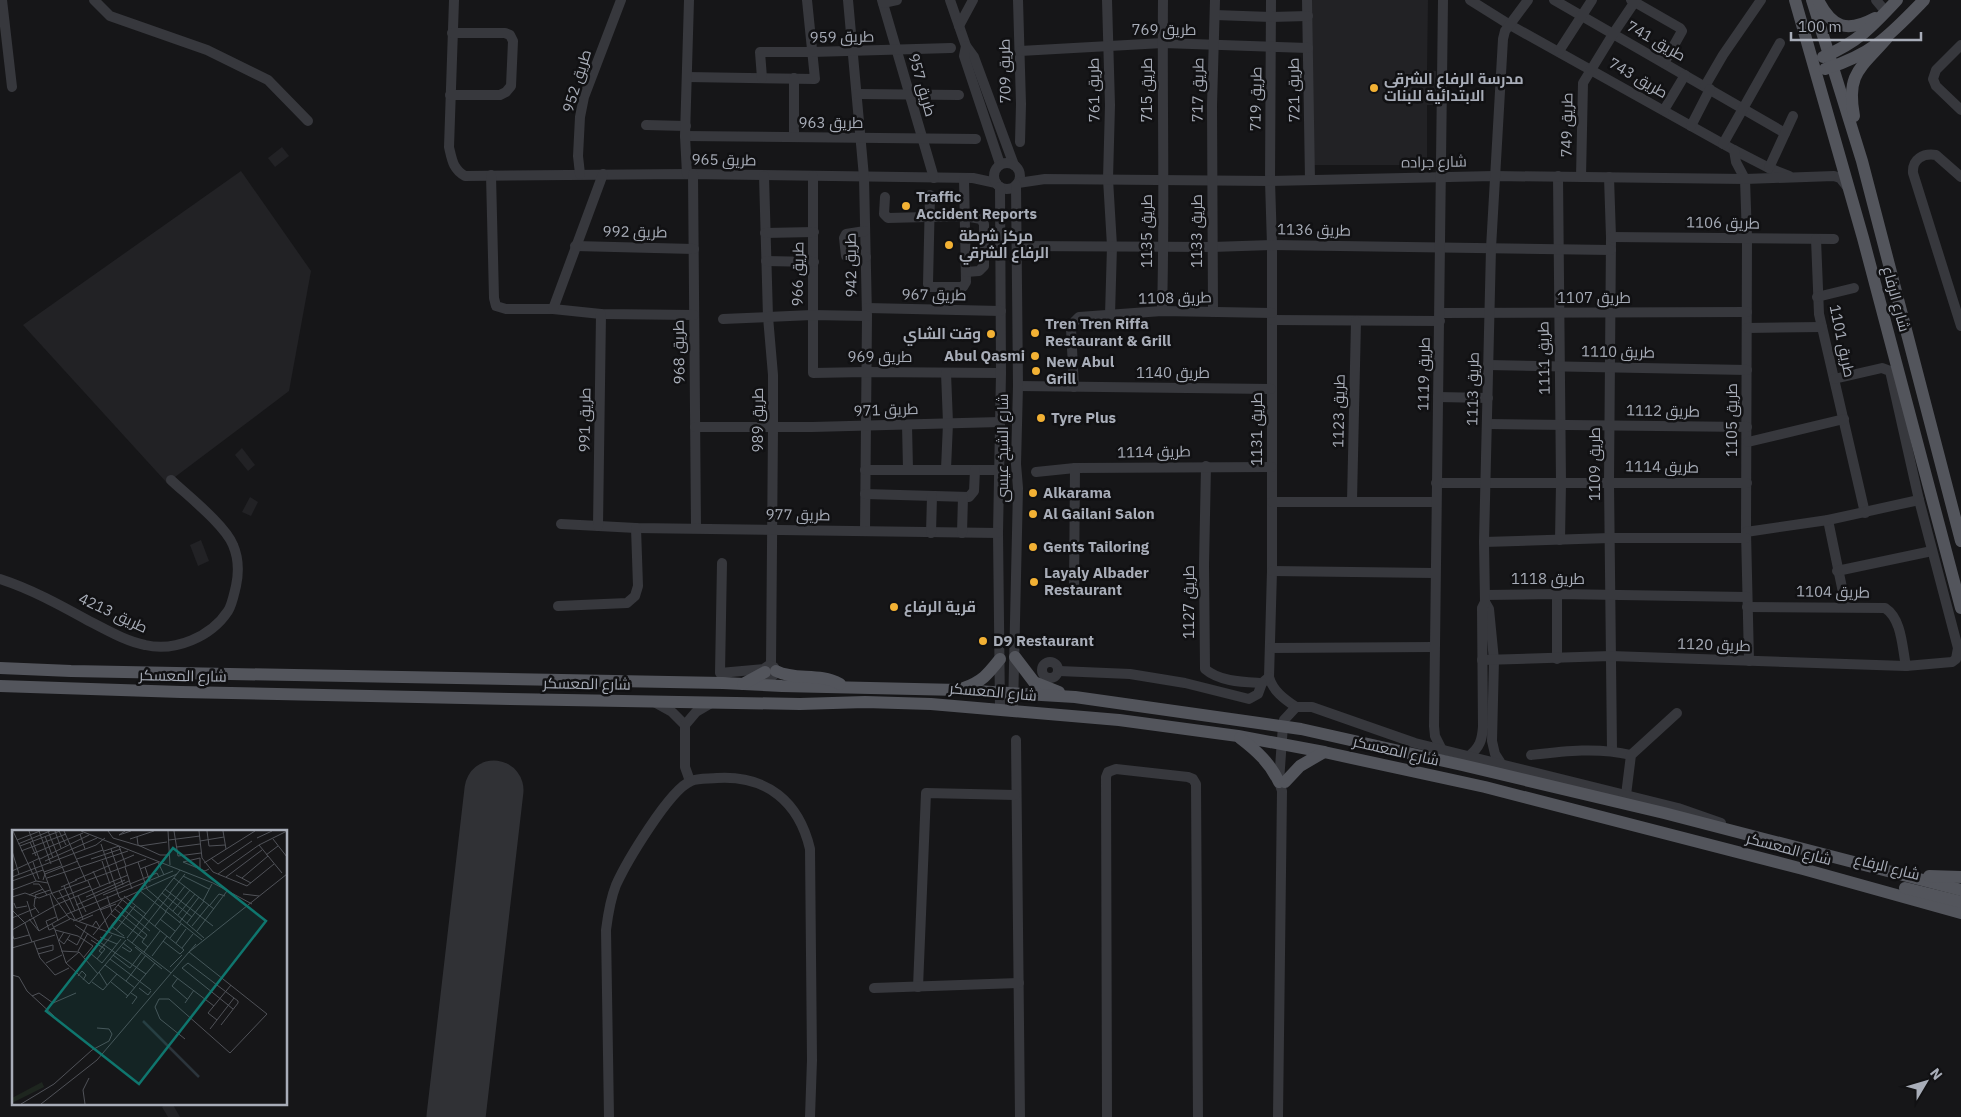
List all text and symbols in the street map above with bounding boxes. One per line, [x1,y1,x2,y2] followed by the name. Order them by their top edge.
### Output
[1791,10,1921,42] scale bar
[1623,16,1689,66] street label: طريق 741
[1798,17,1842,36] text: 100 m
[1132,20,1196,40] street label: طريق 769
[809,26,875,48] street label: طريق 959
[994,38,1016,104] street label: طريق 709
[558,47,596,115] street label: طريق 952
[903,51,941,119] street label: طريق 957
[1605,53,1671,103] street label: طريق 743
[1083,57,1105,123] street label: طريق 761
[1187,57,1209,123] street label: طريق 717
[1283,57,1305,123] street label: طريق 721
[1137,58,1157,122] street label: طريق 715
[1245,66,1267,132] street label: طريق 719
[1384,69,1524,105] place label: مدرسة الرفاع الشرقي الابتدائية للبنات
[1368,82,1380,94] marker: مدرسة الرفاع الشرقي الابتدائية للبنات
[1556,92,1578,158] street label: طريق 749
[799,113,863,133] street label: طريق 963
[691,149,757,171] street label: طريق 965
[1401,151,1467,174] street label: شارع جراده
[916,187,1038,223] place label: Traffic Accident Reports
[1137,194,1157,268] street label: طريق 1135
[1187,194,1207,268] street label: طريق 1133
[900,200,912,212] marker: Traffic Accident Reports
[1686,212,1760,234] street label: طريق 1106
[1277,219,1351,241] street label: طريق 1136
[602,221,668,243] street label: طريق 992
[959,226,1049,265] place label: مركز شرطة الرفاع الشرقي
[840,232,862,298] street label: طريق 942
[943,239,955,251] marker: مركز شرطة الرفاع الشرقي
[787,241,809,307] street label: طريق 966
[1877,264,1914,334] street label: شارع الرفاع
[901,284,967,306] street label: طريق 967
[1138,287,1212,309] street label: طريق 1108
[1557,288,1631,308] street label: طريق 1107
[1825,303,1859,379] street label: طريق 1101
[1045,314,1172,350] place label: Tren Tren Riffa Restaurant & Grill
[668,319,690,385] street label: طريق 968
[1533,321,1555,395] street label: طريق 1111
[903,324,981,346] place label: وقت الشاي
[1029,327,1041,339] marker: Tren Tren Riffa Restaurant & Grill
[985,328,997,340] marker: وقت الشاي
[1413,337,1435,411] street label: طريق 1119
[1581,341,1655,363] street label: طريق 1110
[944,346,1025,365] place label: Abul Qasmi
[848,347,912,367] street label: طريق 969
[1029,350,1041,362] marker: Abul Qasmi
[1046,352,1115,388] place label: New Abul Grill
[1462,352,1484,426] street label: طريق 1113
[1136,363,1210,383] street label: طريق 1140
[1030,365,1042,377] marker: New Abul Grill
[1328,374,1350,448] street label: طريق 1123
[1722,383,1742,457] street label: طريق 1105
[574,387,596,453] street label: طريق 991
[748,388,768,452] street label: طريق 989
[1247,392,1267,466] street label: طريق 1131
[993,393,1014,503] street label: شارع الشيخ عيسى
[853,399,919,421] street label: طريق 971
[1626,400,1700,422] street label: طريق 1112
[1051,408,1117,427] place label: Tyre Plus
[1035,412,1047,424] marker: Tyre Plus
[1585,427,1605,501] street label: طريق 1109
[1117,441,1191,463] street label: طريق 1114
[1625,456,1699,478] street label: طريق 1114
[1043,483,1112,502] place label: Alkarama
[1027,487,1039,499] marker: Alkarama
[765,504,831,526] street label: طريق 977
[1043,504,1155,523] place label: Al Gailani Salon
[1027,508,1039,520] marker: Al Gailani Salon
[1043,537,1150,556] place label: Gents Tailoring
[1027,541,1039,553] marker: Gents Tailoring
[1044,563,1149,599] place label: Layaly Albader Restaurant
[1179,565,1199,639] street label: طريق 1127
[1511,569,1585,589] street label: طريق 1118
[1028,576,1040,588] marker: Layaly Albader Restaurant
[1796,581,1870,603] street label: طريق 1104
[75,588,151,638] street label: طريق 4213
[904,597,976,617] place label: قرية الرفاع
[888,601,900,613] marker: قرية الرفاع
[993,631,1094,650] place label: D9 Restaurant
[1677,634,1751,656] street label: طريق 1120
[977,635,989,647] marker: D9 Restaurant
[138,665,227,688] street label: شارع المعسكر
[542,673,631,696] street label: شارع المعسكر
[947,678,1038,707] street label: شارع المعسكر
[1350,731,1441,772] street label: شارع المعسكر
[1743,828,1834,871] street label: شارع المعسكر
[12,830,288,1104] inset map
[1852,849,1922,886] street label: شارع الرفاع
[1901,1057,1951,1107] north arrow
[1926,1064,1946,1084] text: N

